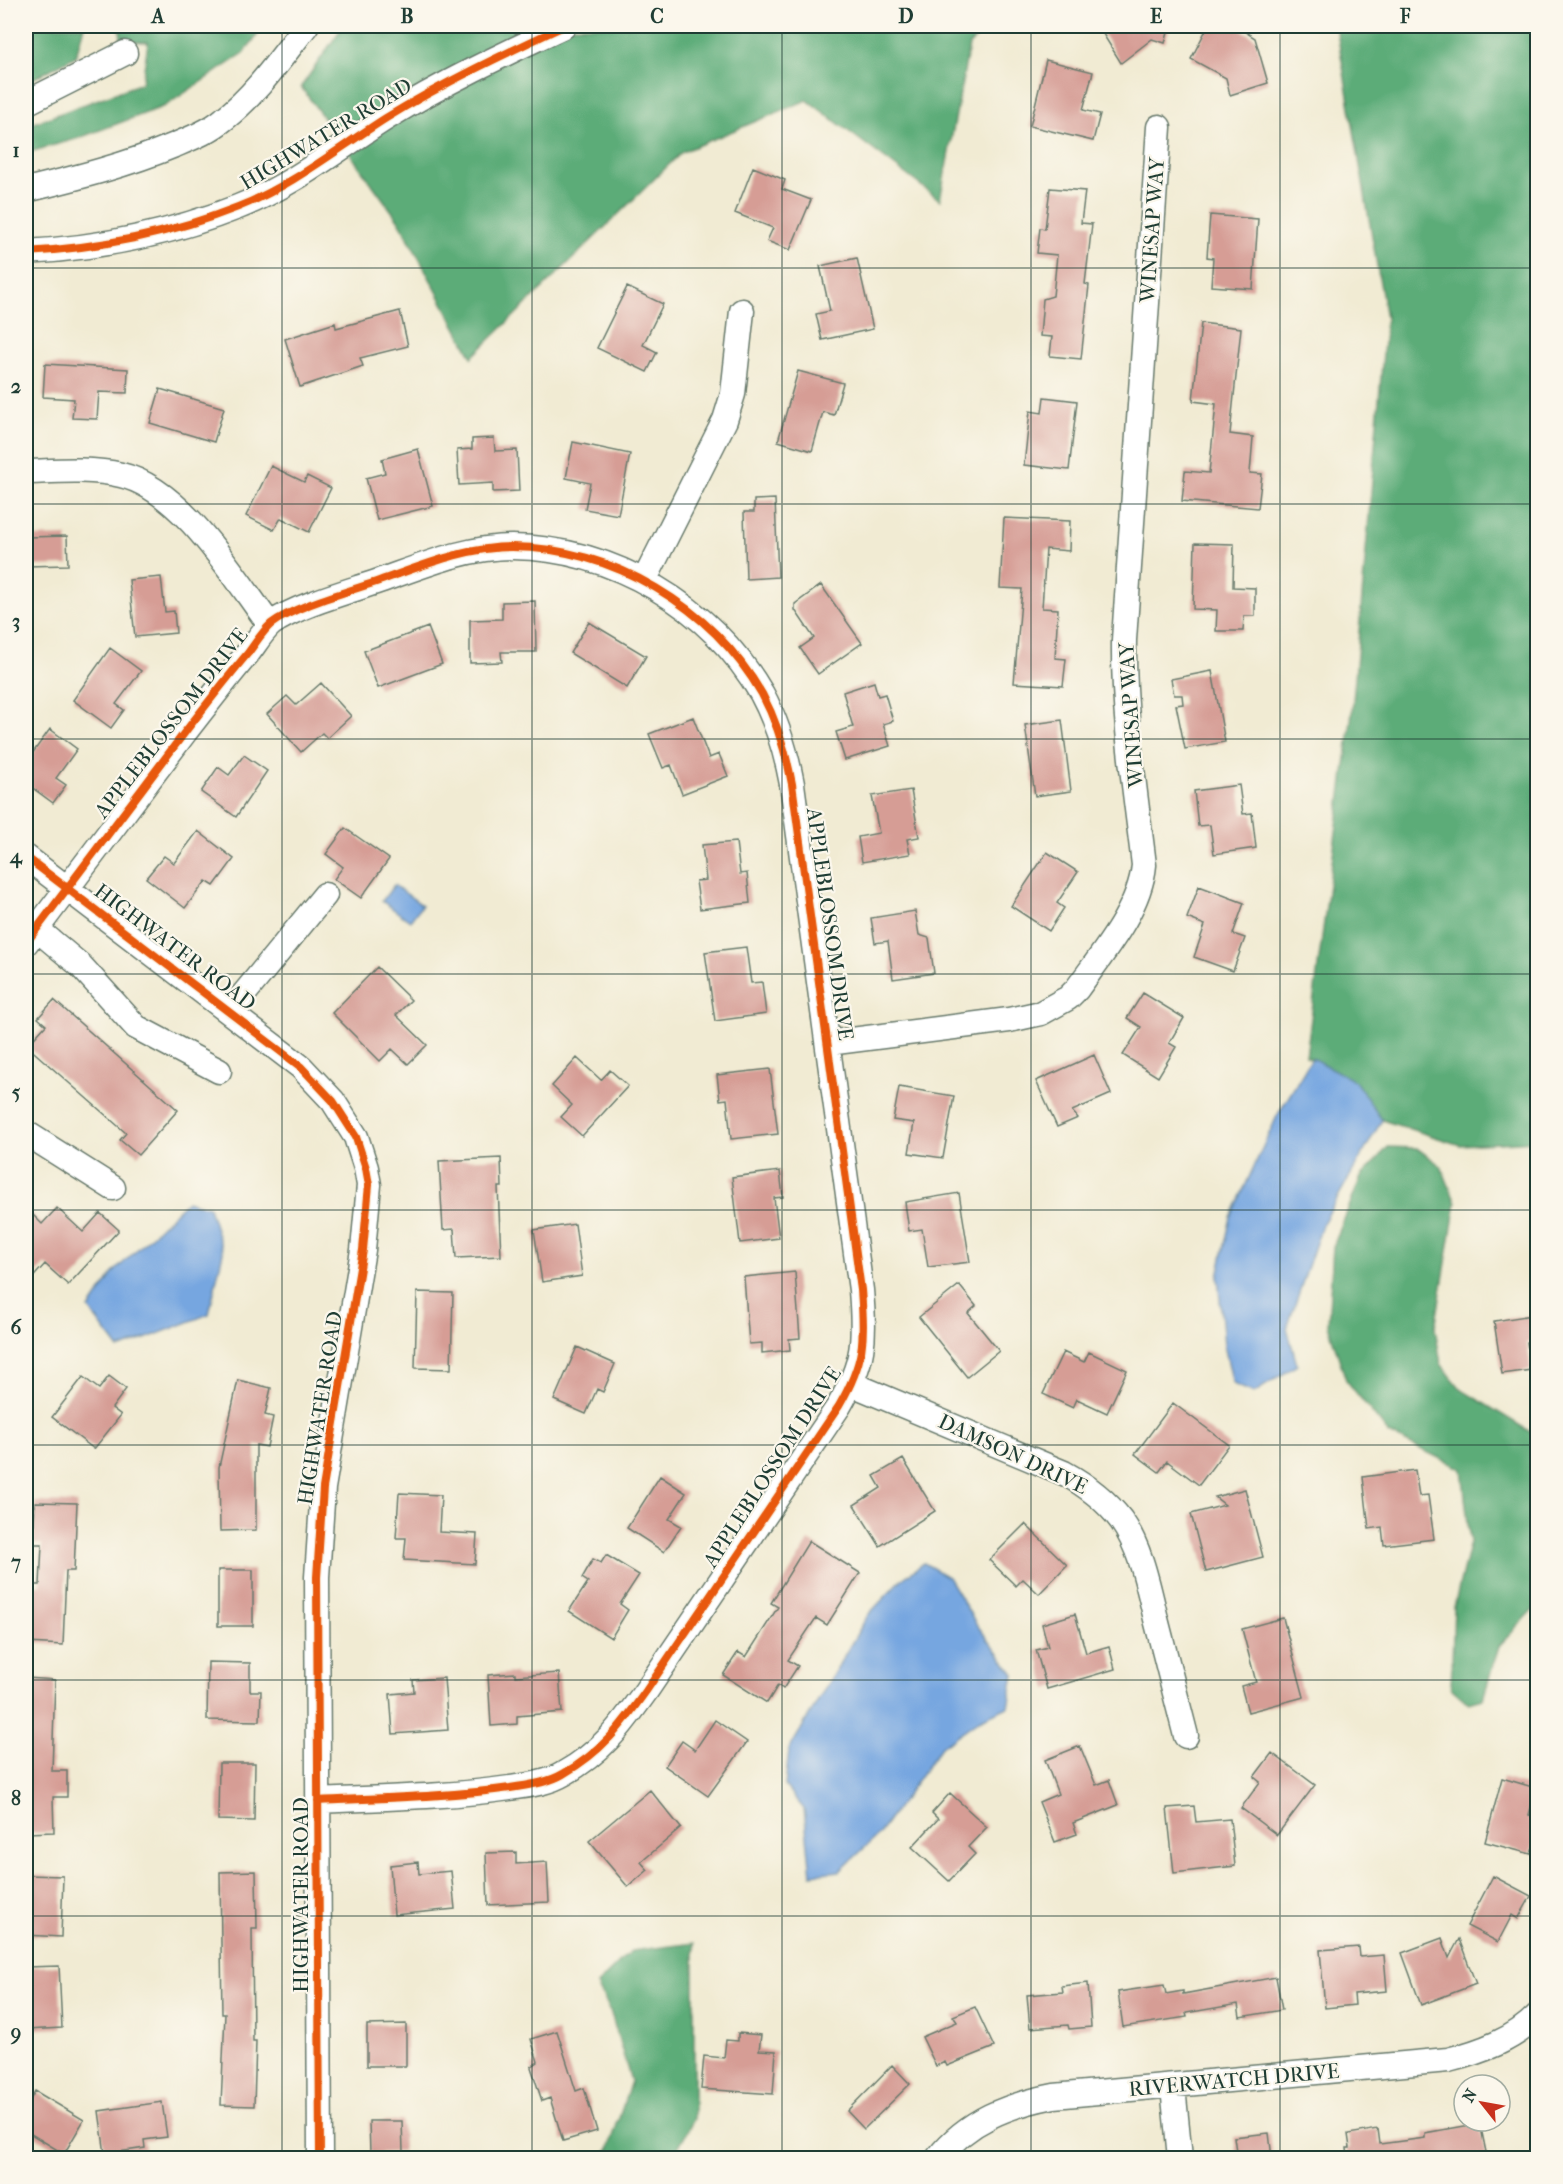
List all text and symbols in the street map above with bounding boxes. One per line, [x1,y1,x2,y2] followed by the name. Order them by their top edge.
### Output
[150,5,166,28] text: A
[400,5,414,28] text: B
[650,5,664,28] text: C
[898,5,914,28] text: D
[1150,5,1162,28] text: E
[1399,5,1411,28] text: F
[236,73,416,195] street label: HIGHWATER ROAD
[12,139,20,162] text: 1
[1135,156,1169,305] street label: WINESAP WAY
[11,375,21,398] text: 2
[12,610,20,633] text: 3
[89,623,253,824] street label: APPLEBLOSSOM DRIVE
[1114,641,1148,790] street label: WINESAP WAY
[802,805,858,1042] street label: APPLEBLOSSOM DRIVE
[9,845,23,869] text: 4
[90,879,260,1015] street label: HIGHWATER ROAD
[12,1081,21,1104] text: 5
[293,1309,347,1507] street label: HIGHWATER ROAD
[11,1316,23,1339] text: 6
[698,1362,846,1573] street label: APPLEBLOSSOM DRIVE
[935,1409,1092,1499] street label: DAMSON DRIVE
[10,1551,21,1574] text: 7
[11,1787,21,1810] text: 8
[289,1797,313,1993] street label: HIGHWATER ROAD
[10,2022,21,2045] text: 9
[1128,2059,1341,2101] street label: RIVERWATCH DRIVE
[1452,2073,1512,2133] north arrow
[1458,2085,1481,2106] text: N

